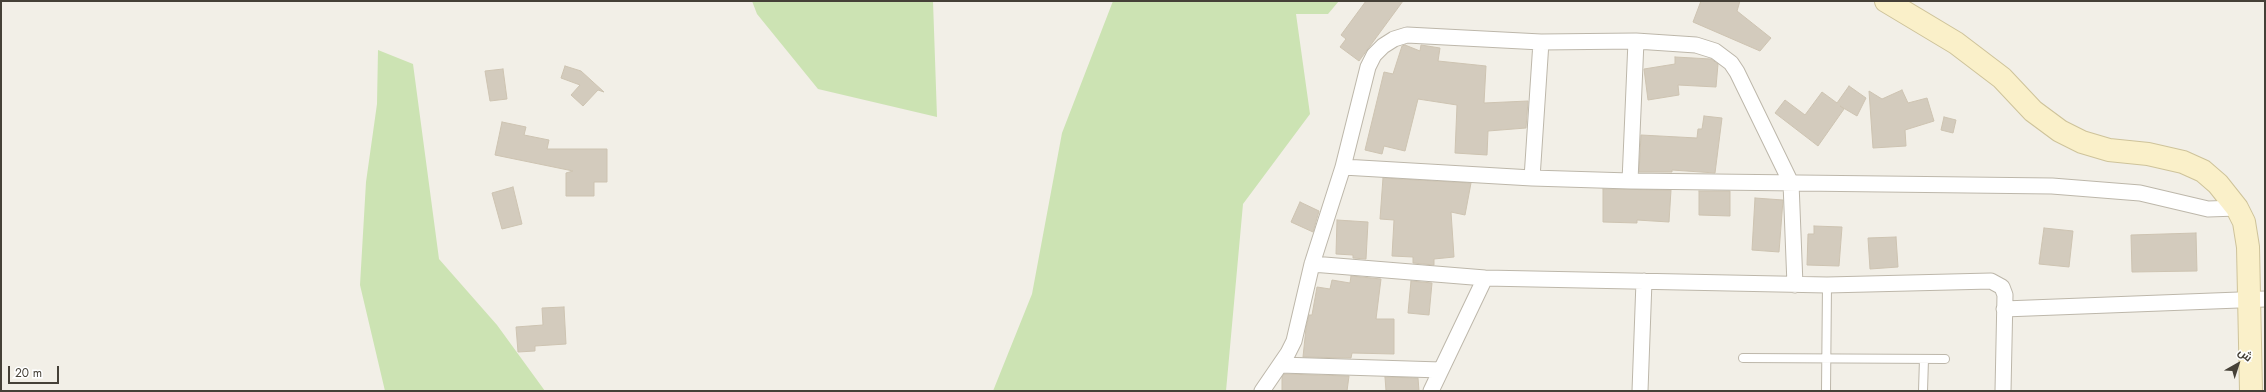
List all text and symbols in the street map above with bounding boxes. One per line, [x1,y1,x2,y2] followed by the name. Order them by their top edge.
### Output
[2218,344,2258,384] north arrow
[2235,344,2256,365] text: ش
[10,358,61,384] scale bar
[15,364,42,382] text: 20 m

